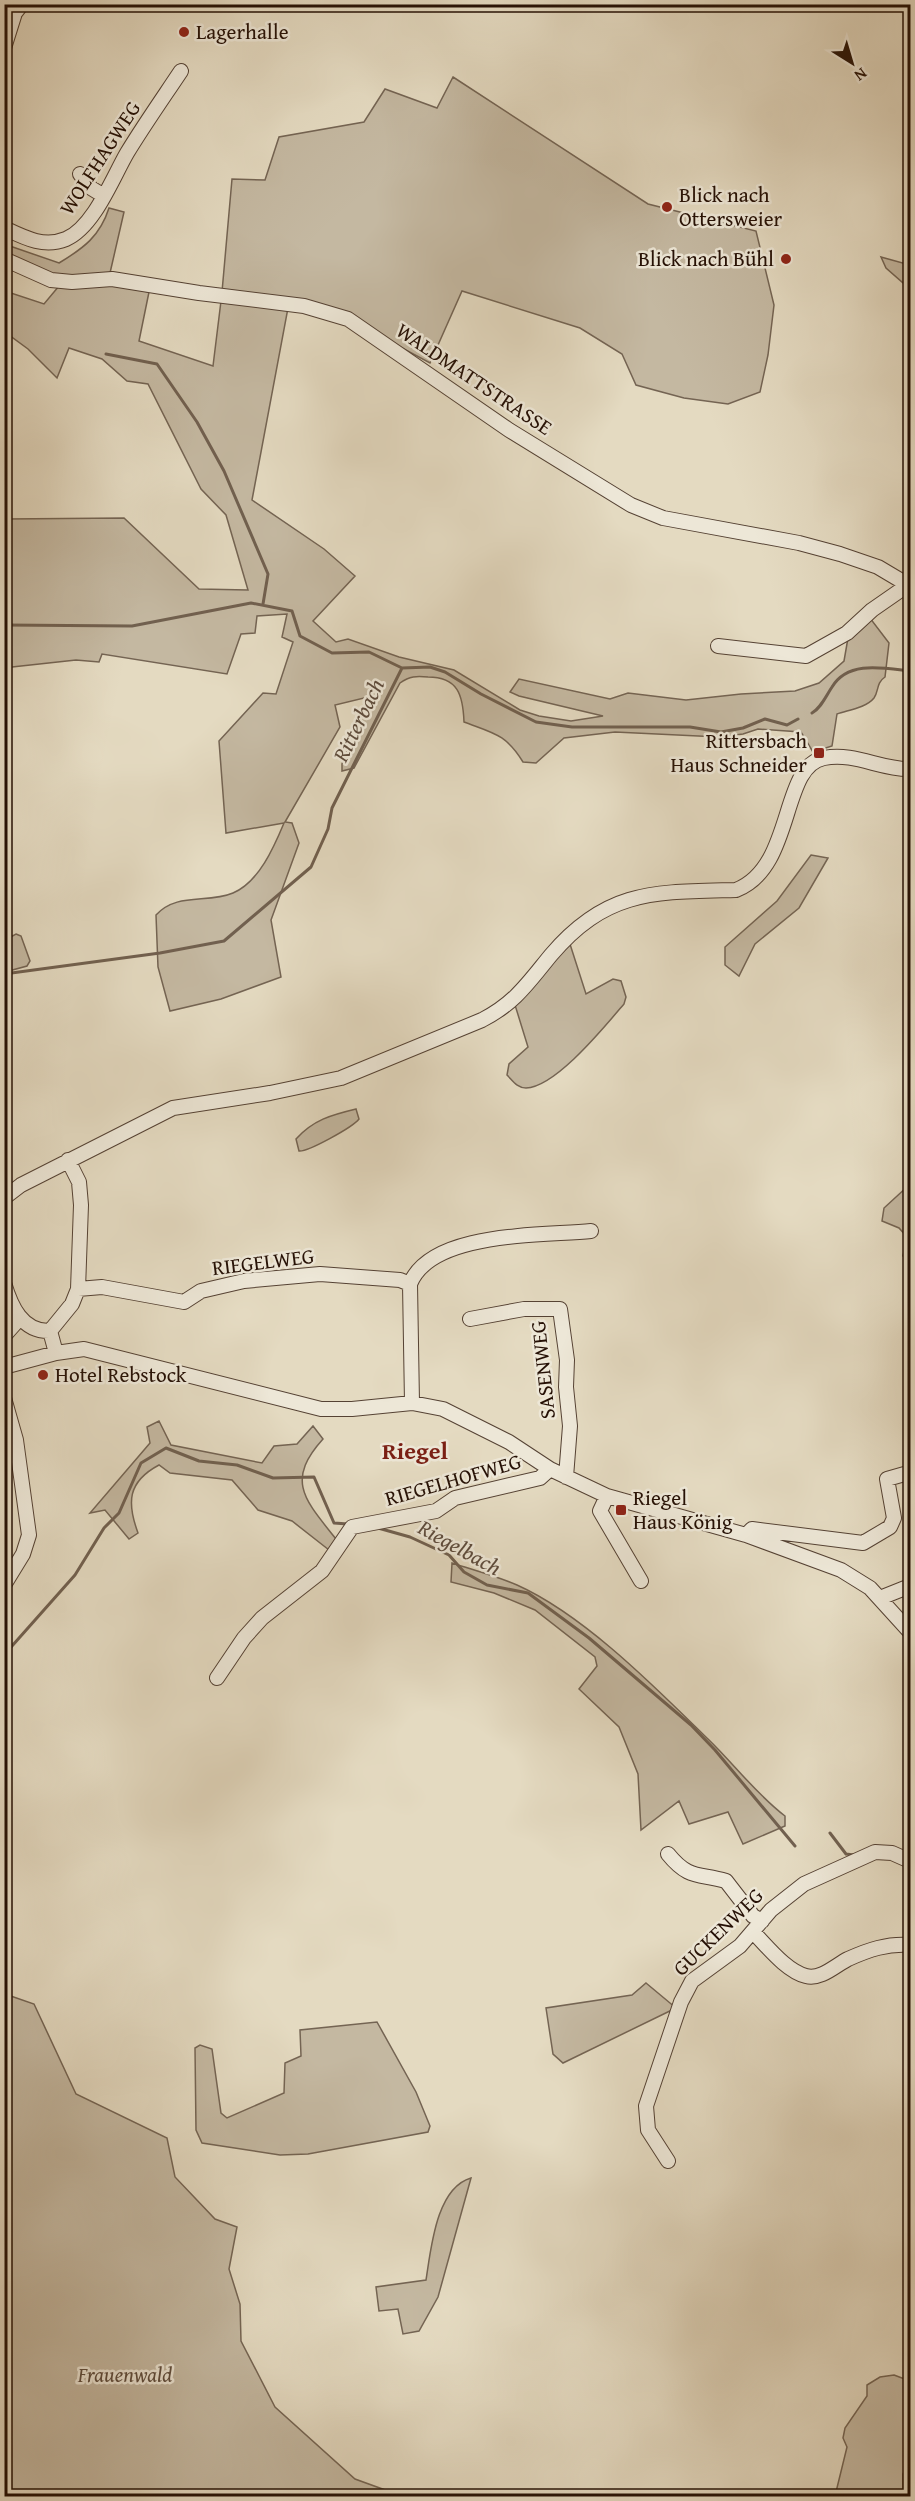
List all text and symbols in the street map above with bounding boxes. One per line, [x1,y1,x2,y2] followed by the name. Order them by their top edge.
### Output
[196,16,289,47] place label: Lagerhalle
[177,25,191,39] marker: Lagerhalle
[822,33,882,93] north arrow
[849,62,873,88] text: N
[51,95,148,221] street label: WOLFHAGWEG
[679,179,783,234] place label: Blick nach Ottersweier
[660,200,674,214] marker: Blick nach Ottersweier
[638,243,774,274] place label: Blick nach Bühl
[779,252,793,266] marker: Blick nach Bühl
[390,315,559,443] street label: WALDMATTSTRASSE
[324,673,392,768] water label: Ritterbach
[671,725,807,780] place label: Rittersbach Haus Schneider
[812,746,826,760] marker: Rittersbach Haus Schneider
[210,1240,316,1283] street label: RIEGELWEG
[522,1319,563,1421] street label: SASENWEG
[55,1359,187,1390] place label: Hotel Rebstock
[36,1368,50,1382] marker: Hotel Rebstock
[382,1433,449,1468] district label: Riegel
[381,1445,525,1514] street label: RIEGELHOFWEG
[633,1482,733,1537] place label: Riegel Haus König
[614,1503,628,1517] marker: Riegel Haus König
[412,1511,507,1583] water label: Riegelbach
[665,1880,770,1983] street label: GUCKENWEG
[77,2359,172,2390] park label: Frauenwald

